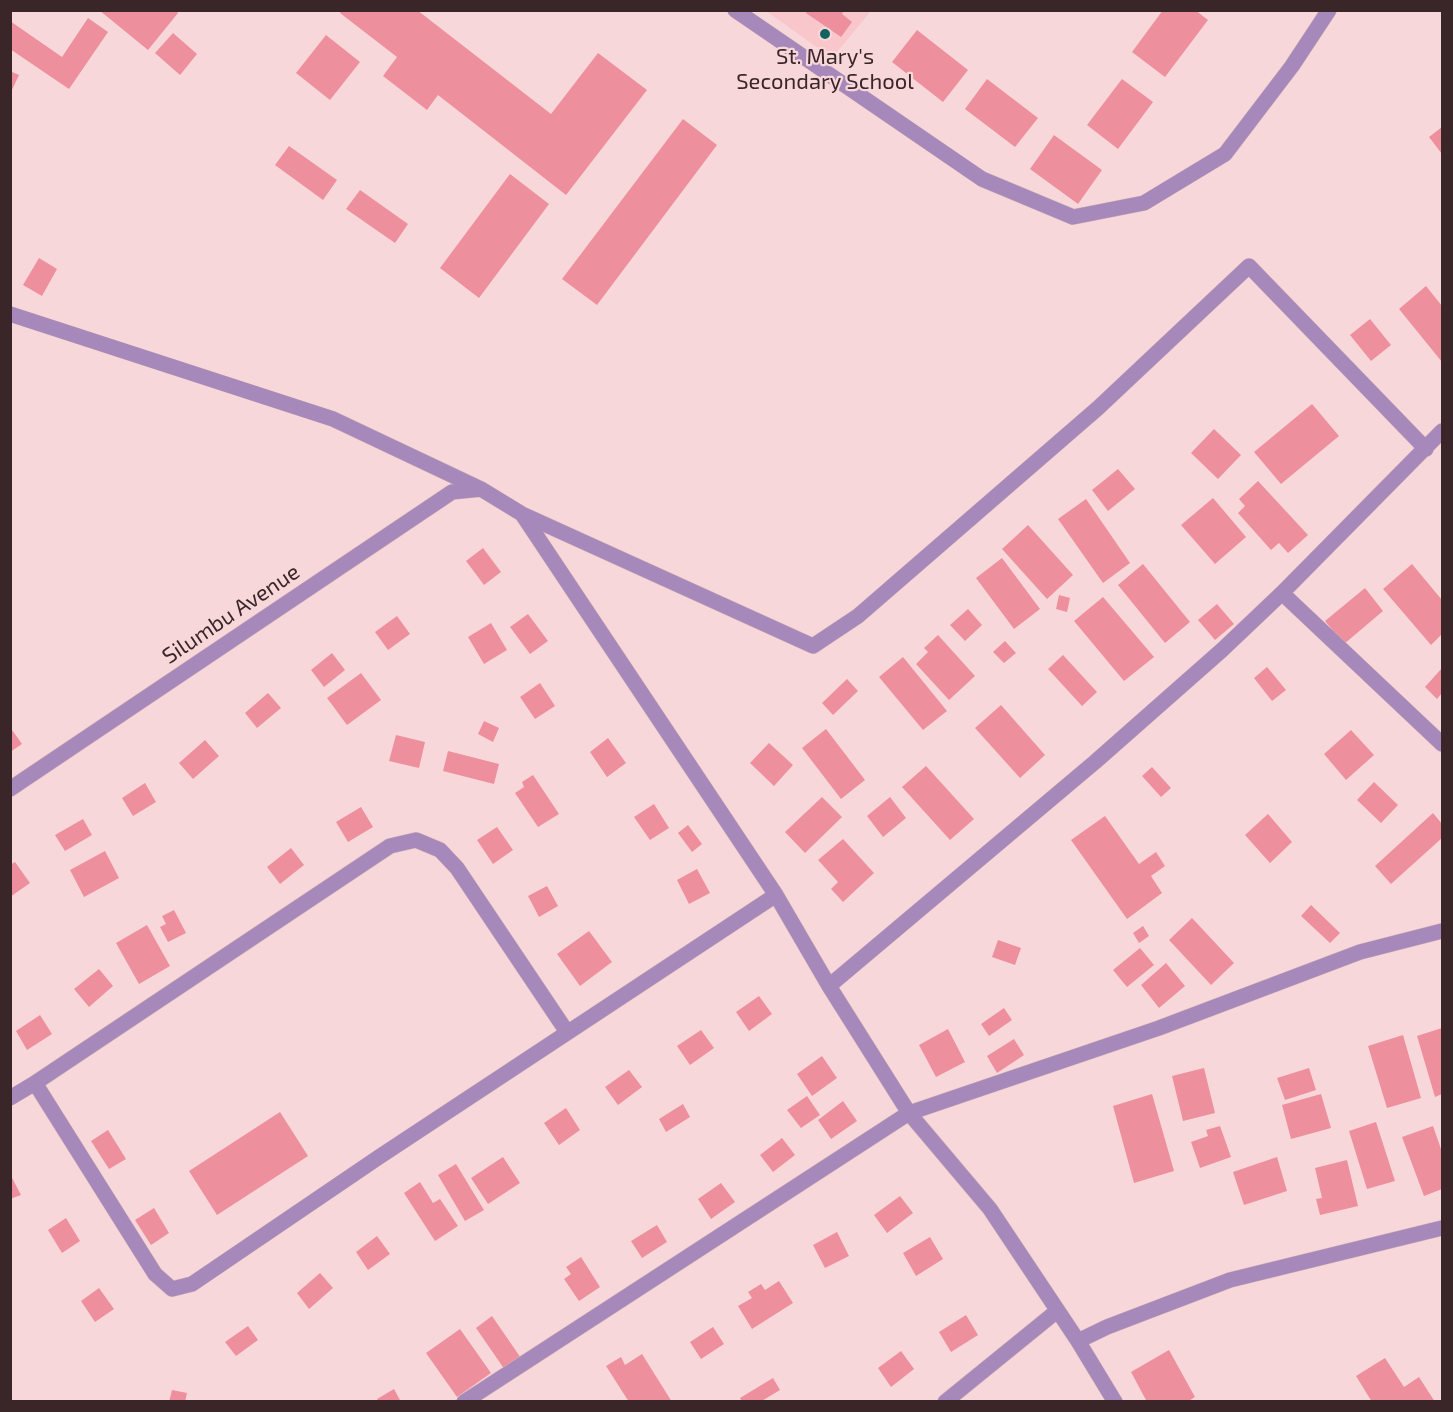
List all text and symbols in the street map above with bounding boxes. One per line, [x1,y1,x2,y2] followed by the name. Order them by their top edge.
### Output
[818,27,832,41] marker: St. Mary's Secondary School
[736,44,914,96] place label: St. Mary's Secondary School
[157,558,305,670] street label: Silumbu Avenue

